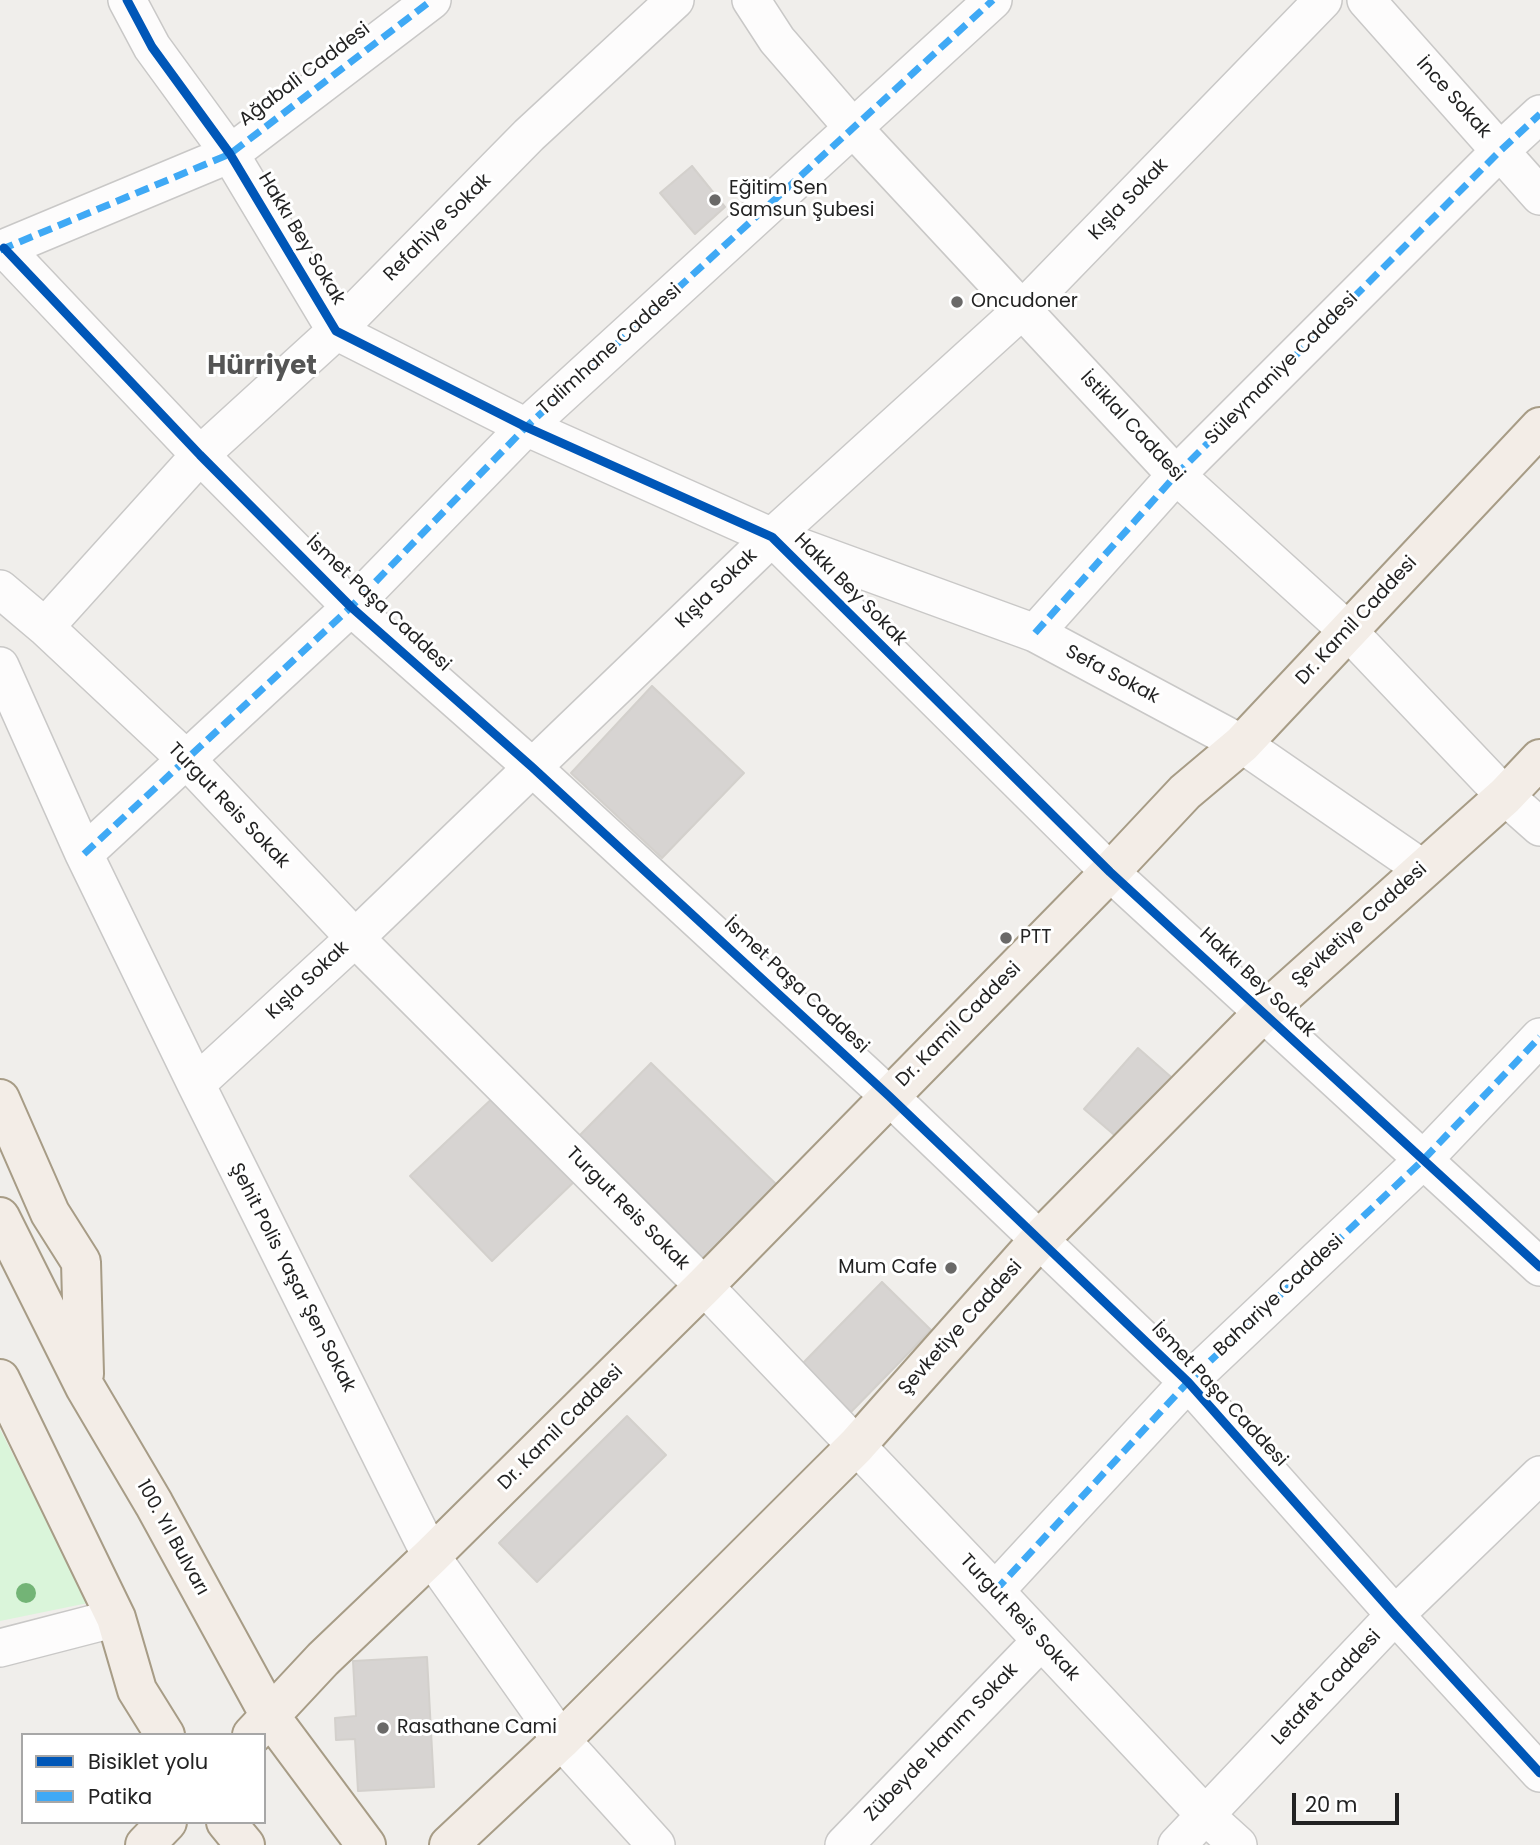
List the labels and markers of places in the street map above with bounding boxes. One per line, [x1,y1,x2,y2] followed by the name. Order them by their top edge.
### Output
[729,178,874,222] place label: Eğitim Sen Samsun Şubesi
[707,192,723,208] marker: Eğitim Sen Samsun Şubesi
[971,291,1078,313] place label: Oncudoner
[949,294,965,310] marker: Oncudoner
[1020,927,1052,949] place label: PTT
[998,930,1014,946] marker: PTT
[838,1257,937,1279] place label: Mum Cafe
[943,1260,959,1276] marker: Mum Cafe
[397,1717,557,1739] place label: Rasathane Cami
[375,1720,391,1736] marker: Rasathane Cami

